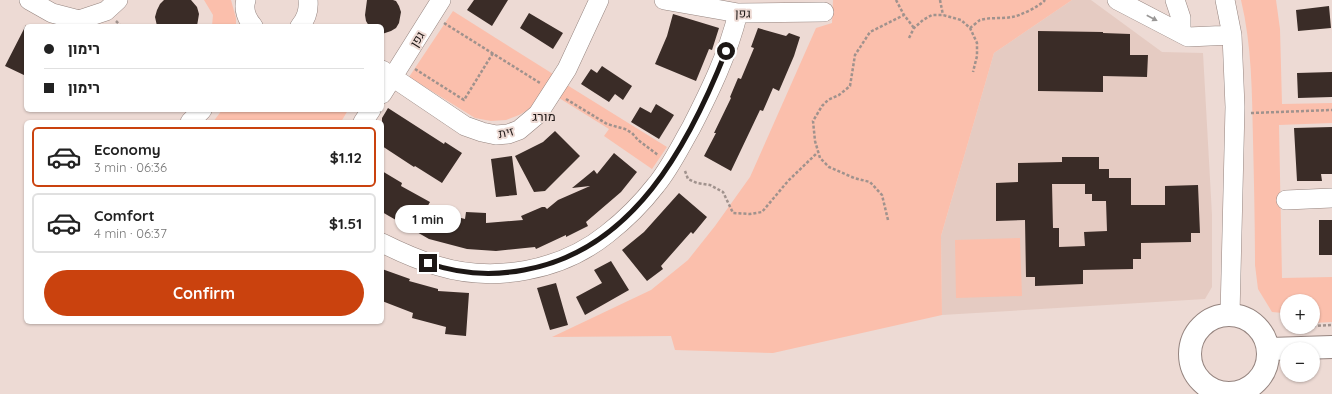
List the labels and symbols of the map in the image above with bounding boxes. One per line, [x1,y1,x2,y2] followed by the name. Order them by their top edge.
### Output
[735,5,751,21] street label: גפן
[1146,15,1157,21] one-way arrow
[406,28,428,50] street label: גפן
[717,42,735,60] route start
[532,108,556,124] district label: מורג
[497,123,515,141] street label: זית
[395,205,461,233] callout: 1 min
[419,254,437,272] route end

